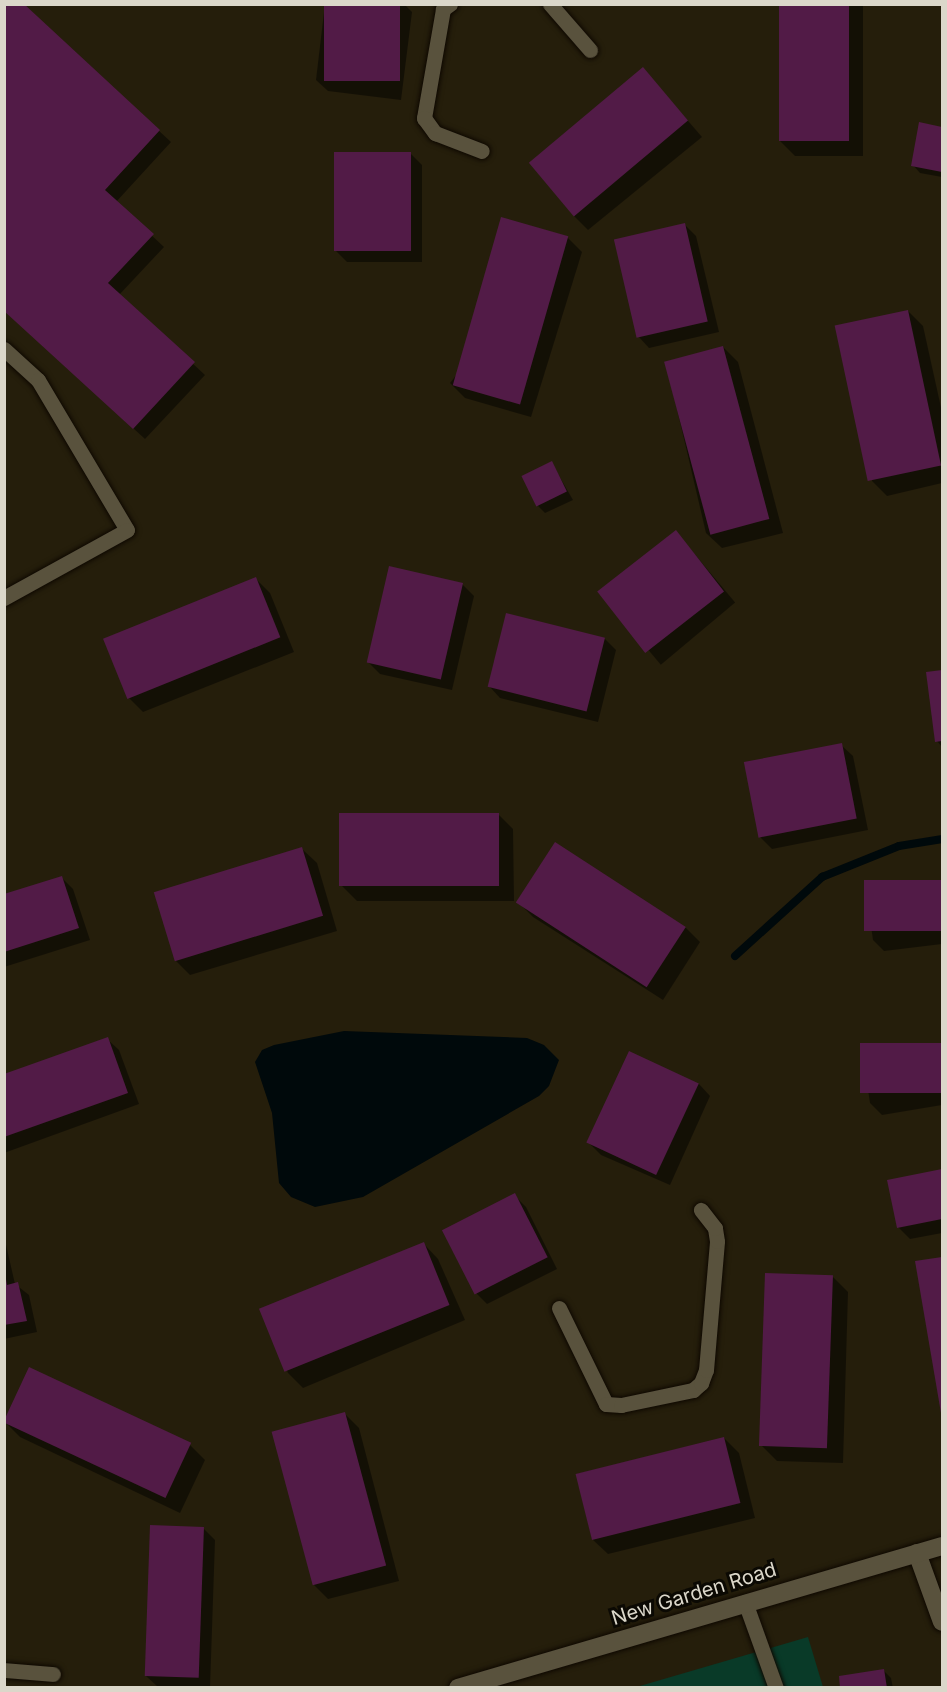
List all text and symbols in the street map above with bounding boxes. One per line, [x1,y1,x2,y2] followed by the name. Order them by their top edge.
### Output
[609,1557,779,1631] street label: New Garden Road

